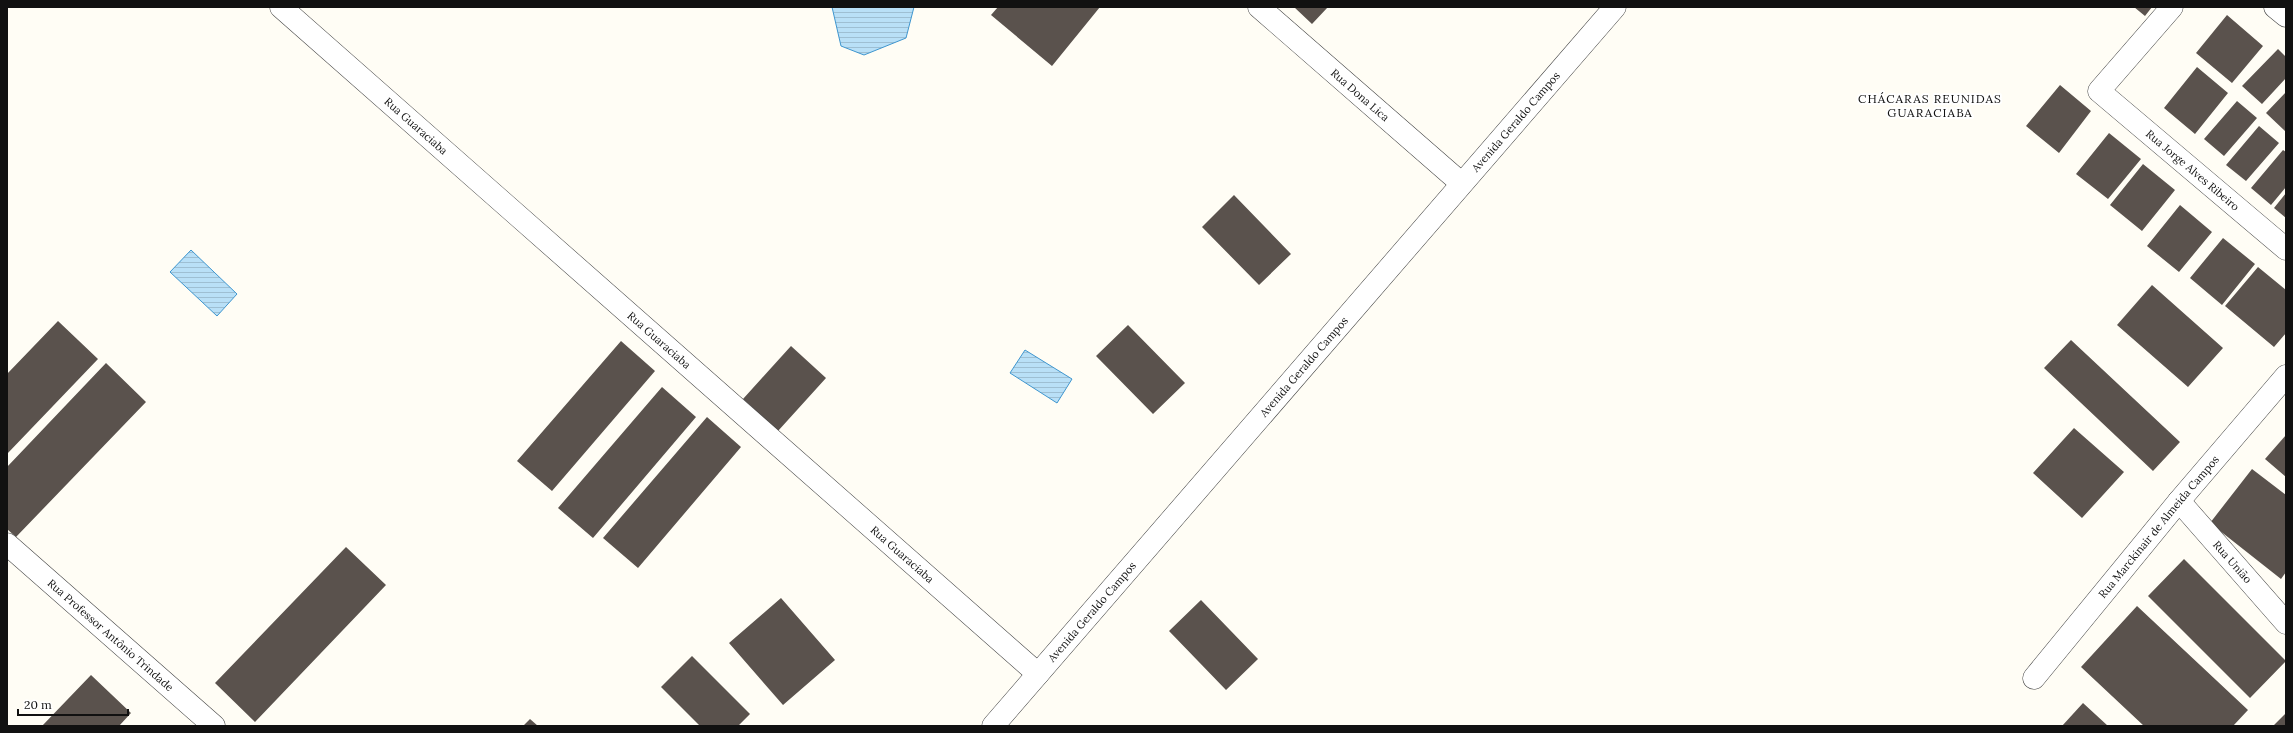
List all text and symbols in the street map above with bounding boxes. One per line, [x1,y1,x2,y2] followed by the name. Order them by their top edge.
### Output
[1328,66,1392,124] street label: Rua Dona Lica
[1468,69,1563,176] street label: Avenida Geraldo Campos
[1858,91,2002,120] district label: CHÁCARAS REUNIDAS GUARACIABA
[381,94,451,158] street label: Rua Guaraciaba
[2143,127,2242,214] street label: Rua Jorge Alves Ribeiro
[625,309,694,372] street label: Rua Guaraciaba
[1256,314,1351,421] street label: Avenida Geraldo Campos
[2095,452,2222,601] street label: Rua Marckinair de Almeida Campos
[868,523,937,586] street label: Rua Guaraciaba
[2210,538,2255,586] street label: Rua União
[1044,559,1139,666] street label: Avenida Geraldo Campos
[45,576,177,694] street label: Rua Professor Antônio Trindade
[18,691,128,717] scale bar
[24,697,52,712] text: 20 m

